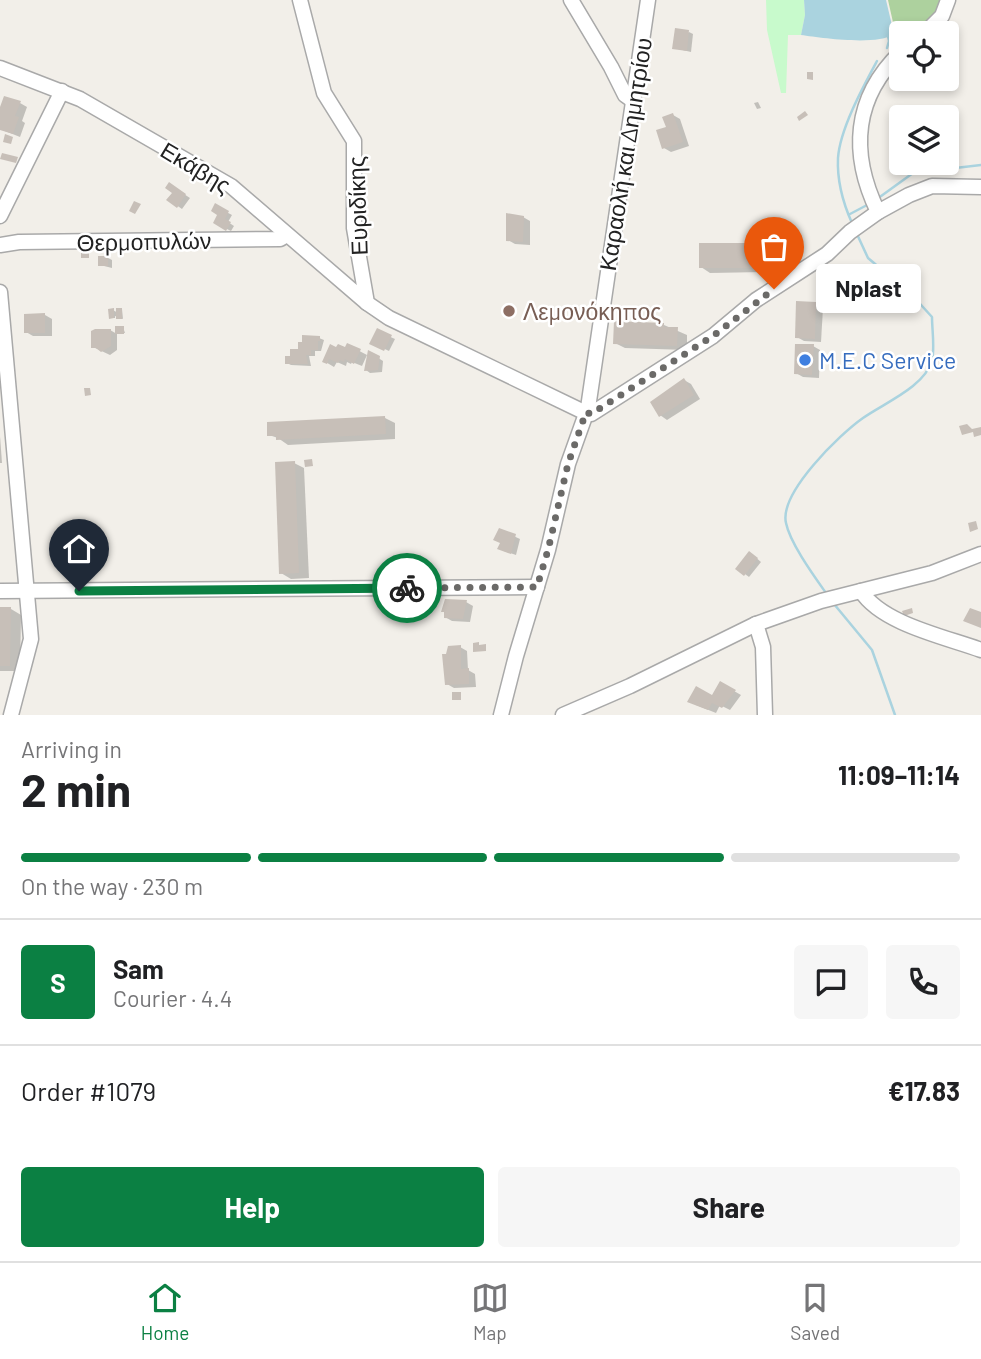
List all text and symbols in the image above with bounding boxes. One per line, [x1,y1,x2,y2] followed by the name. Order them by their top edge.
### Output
[889,21,959,175] map controls
[889,21,959,91] button: locate
[593,35,657,273] street label: Καραολή και Δημητρίου
[889,105,959,175] button: layers
[156,135,236,199] street label: Εκάβης
[341,156,373,256] street label: Ευριδίκης
[744,217,804,289] pin
[76,226,212,256] street label: Θερμοπυλών
[755,228,793,266] icon: bag
[816,264,921,314] callout: Nplast
[835,274,902,302] text: Nplast
[523,297,661,325] place label: Λεμονόκηπος
[501,303,517,319] marker: Λεμονόκηπος
[819,346,956,374] place label: M.E.C Service
[797,352,813,368] marker: M.E.C Service
[49,519,109,591] pin
[60,530,98,568] icon: home
[372,553,442,623] courier
[388,569,426,607] icon: bike
[21,735,122,763] text: Arriving in
[838,759,960,790] text: 11:09–11:14
[21,761,131,816] text: 2 min
[21,872,203,900] text: On the way · 230 m
[794,945,868,1019] button: chat
[886,945,960,1019] button: phone
[113,953,164,984] text: Sam
[50,967,66,998] text: S
[113,984,232,1012] text: Courier · 4.4
[21,1075,156,1106] text: Order #1079
[888,1075,960,1106] text: €17.83
[21,1167,484,1247] button: Help
[498,1167,960,1247] button: Share
[141,1279,189,1344] tab: Home
[471,1279,509,1344] tab: Map
[790,1279,840,1344] tab: Saved

